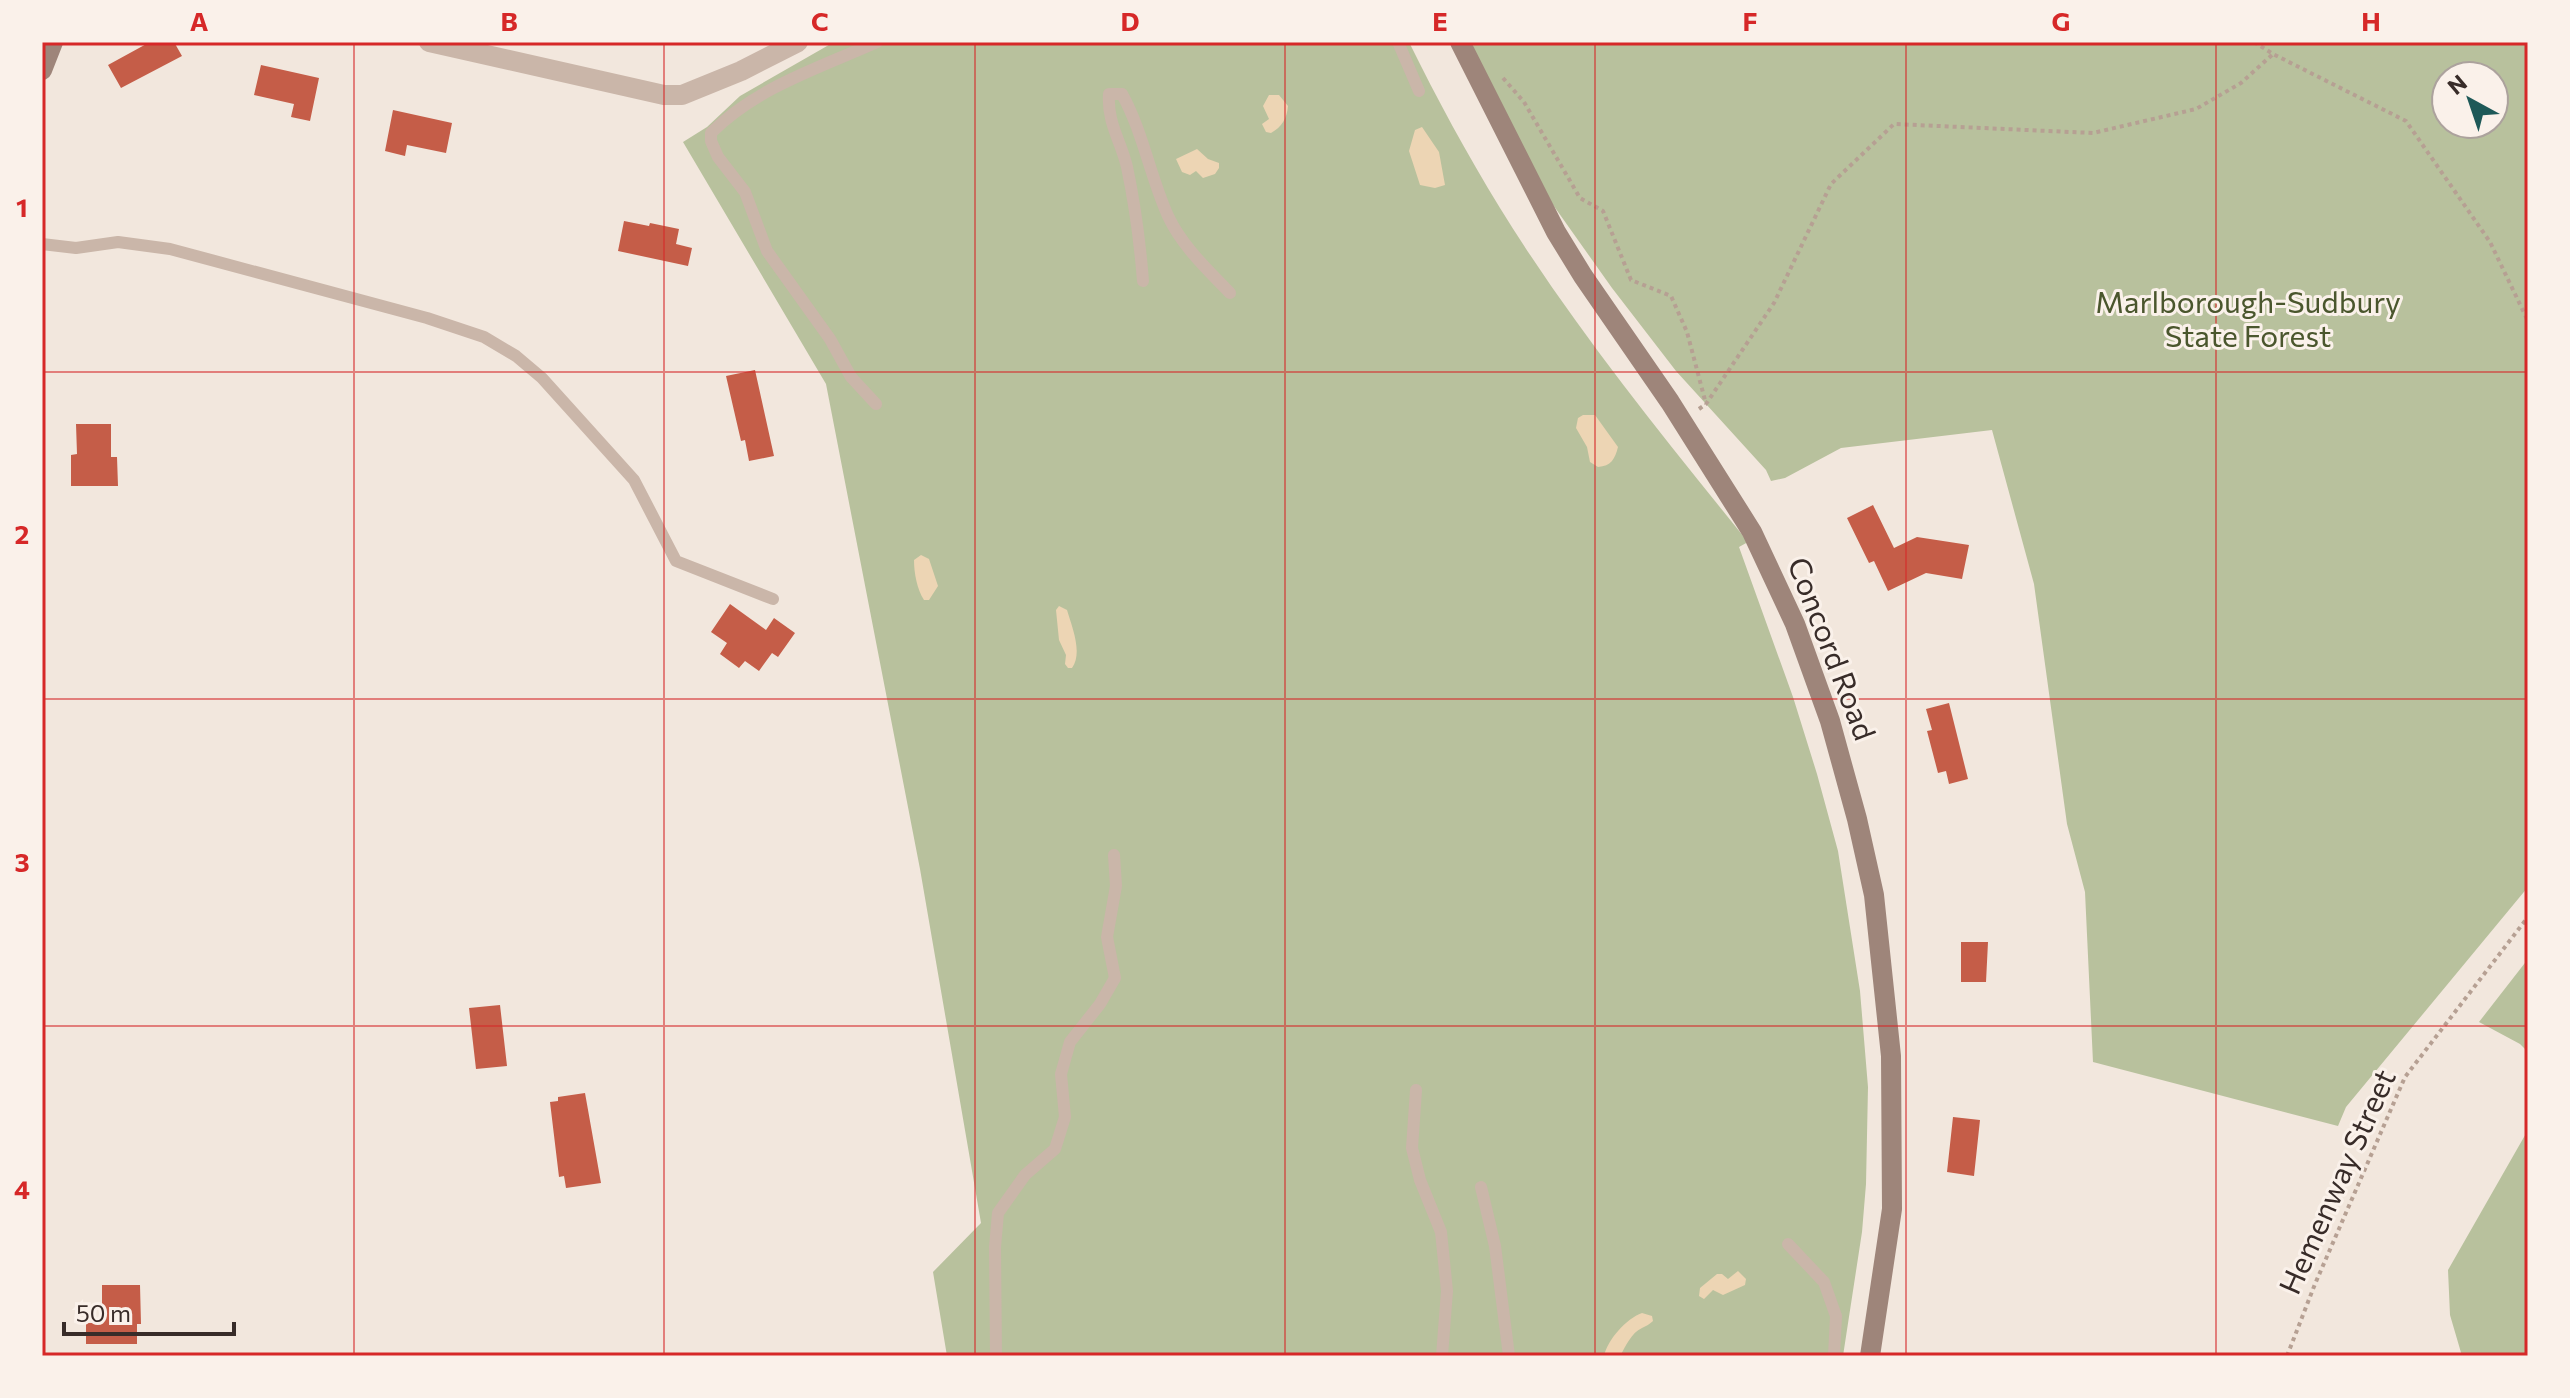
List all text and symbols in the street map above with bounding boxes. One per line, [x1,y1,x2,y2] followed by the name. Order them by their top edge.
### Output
[190,5,209,36] text: A
[500,5,518,36] text: B
[811,5,829,36] text: C
[1120,5,1140,36] text: D
[1432,5,1448,36] text: E
[1742,5,1758,36] text: F
[2052,5,2070,36] text: G
[2361,5,2381,36] text: H
[2430,60,2510,140] north arrow
[2442,69,2472,100] text: N
[16,191,28,222] text: 1
[2095,282,2401,353] park label: Marlborough-Sudbury State Forest
[15,518,29,549] text: 2
[1781,551,1885,745] street label: Concord Road
[14,846,30,877] text: 3
[2270,1063,2402,1299] street label: Hemenway Street
[14,1173,30,1204] text: 4
[64,1286,234,1336] scale bar
[76,1298,131,1327] text: 50 m

